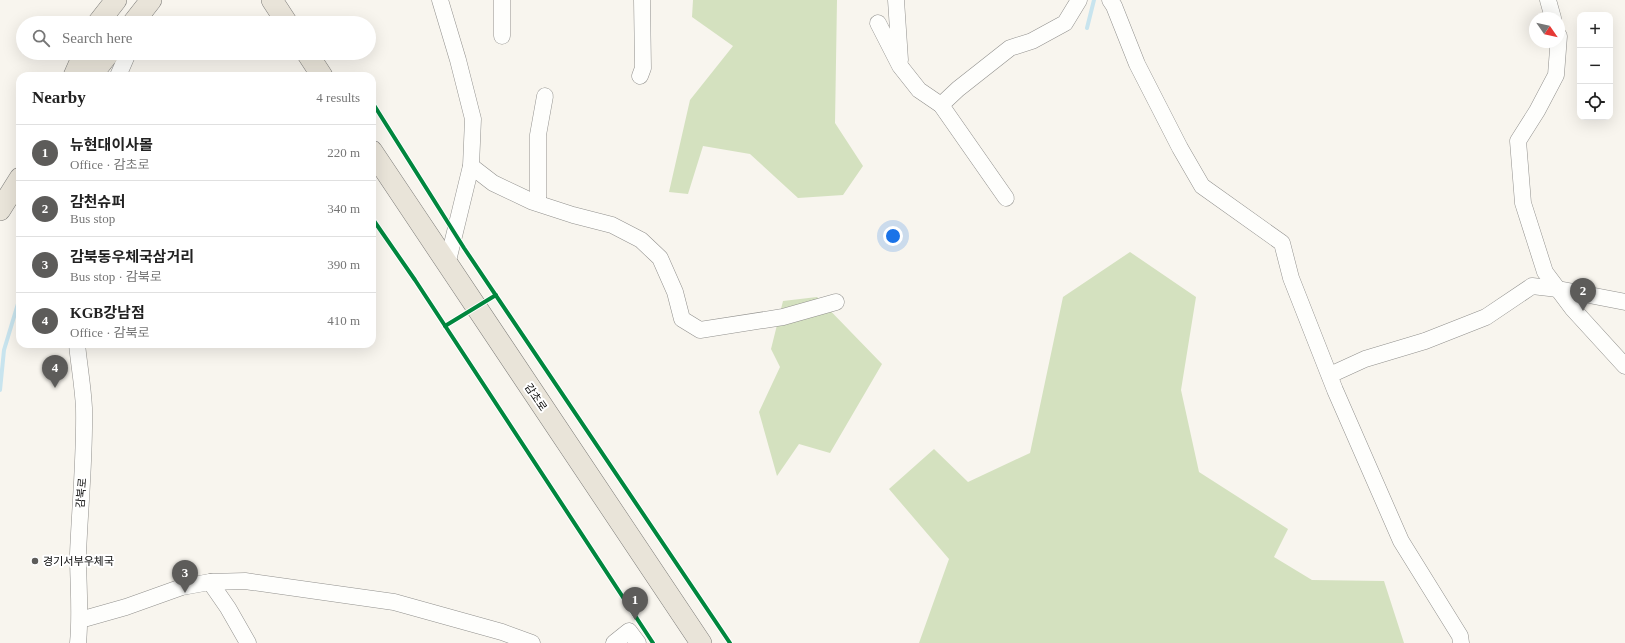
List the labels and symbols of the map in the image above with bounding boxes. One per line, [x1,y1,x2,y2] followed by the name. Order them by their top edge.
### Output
[1529,12,1565,48] north arrow
[883,226,903,246] your location
[1570,278,1596,311] pin: 2
[42,355,68,388] pin: 4
[523,381,549,413] street label: 감초로
[74,477,88,509] street label: 감북로
[43,555,114,567] place label: 경기서부우체국
[30,556,40,566] marker: 경기서부우체국
[172,560,198,593] pin: 3
[622,587,648,620] pin: 1

